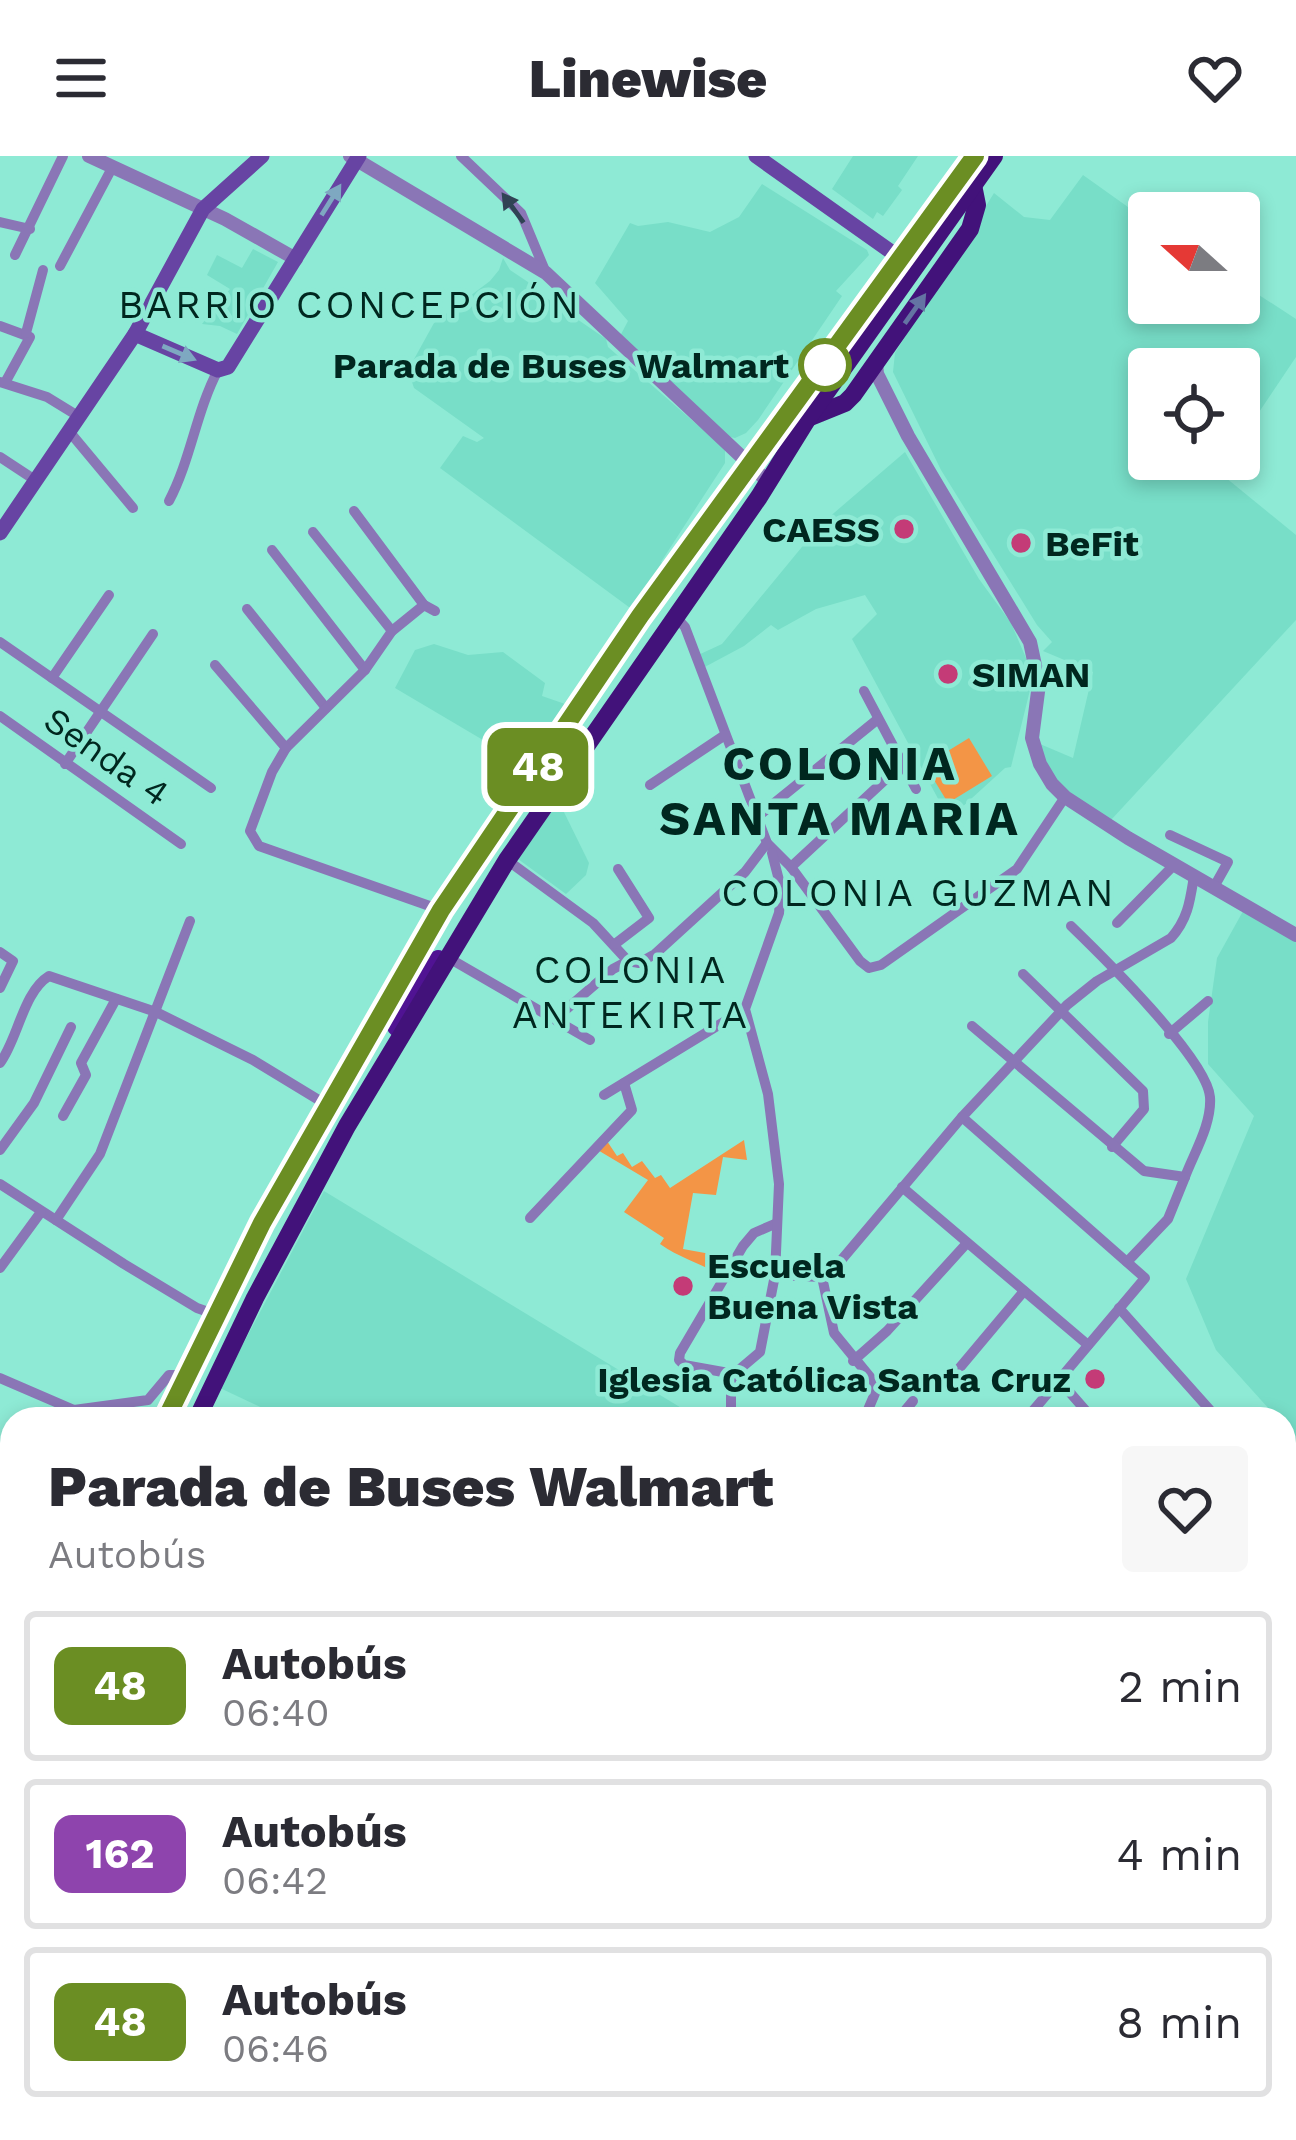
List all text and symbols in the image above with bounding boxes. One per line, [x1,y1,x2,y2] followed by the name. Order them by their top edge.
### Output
[48,45,114,111] icon: menu
[1182,45,1248,111] icon: heart
[529,47,767,110] text: Linewise
[320,183,341,217] one-way arrow
[502,192,526,223] one-way arrow
[1128,192,1260,324] north arrow
[1128,192,1260,480] map controls
[118,282,582,327] district label: BARRIO CONCEPCIÓN
[903,293,926,325] one-way arrow
[800,340,850,390] marker: Parada de Buses Walmart
[162,343,197,363] one-way arrow
[333,345,789,387] place label: Parada de Buses Walmart
[1128,348,1260,480] button: locate
[762,509,880,551] place label: CAESS
[891,516,917,542] marker: CAESS
[1045,523,1139,565] place label: BeFit
[1008,530,1034,556] marker: BeFit
[972,654,1090,696] place label: SIMAN
[935,661,961,687] marker: SIMAN
[36,699,177,815] street label: Senda 4
[484,728,592,806] line badge: 48
[659,735,1021,847] district label: COLONIA SANTA MARIA
[511,742,565,791] text: 48
[721,870,1117,915] district label: COLONIA GUZMAN
[512,947,750,1037] district label: COLONIA ANTEKIRTA
[707,1245,918,1328] place label: Escuela Buena Vista
[670,1273,696,1299] marker: Escuela Buena Vista
[597,1359,1071,1401] place label: Iglesia Católica Santa Cruz
[1082,1366,1108,1392] marker: Iglesia Católica Santa Cruz
[1122,1446,1248,1572] button: heart
[48,1453,774,1520] text: Parada de Buses Walmart
[48,1532,206,1577] text: Autobús
[222,1637,407,1690] text: Autobús
[1118,1660,1242,1713] text: 2 min
[93,1661,147,1710] text: 48
[222,1690,330,1735] text: 06:40
[222,1805,407,1858] text: Autobús
[1116,1828,1242,1881] text: 4 min
[85,1829,155,1878] text: 162
[222,1858,328,1903] text: 06:42
[222,1973,407,2026] text: Autobús
[1116,1996,1242,2049] text: 8 min
[93,1997,147,2046] text: 48
[222,2026,329,2071] text: 06:46

